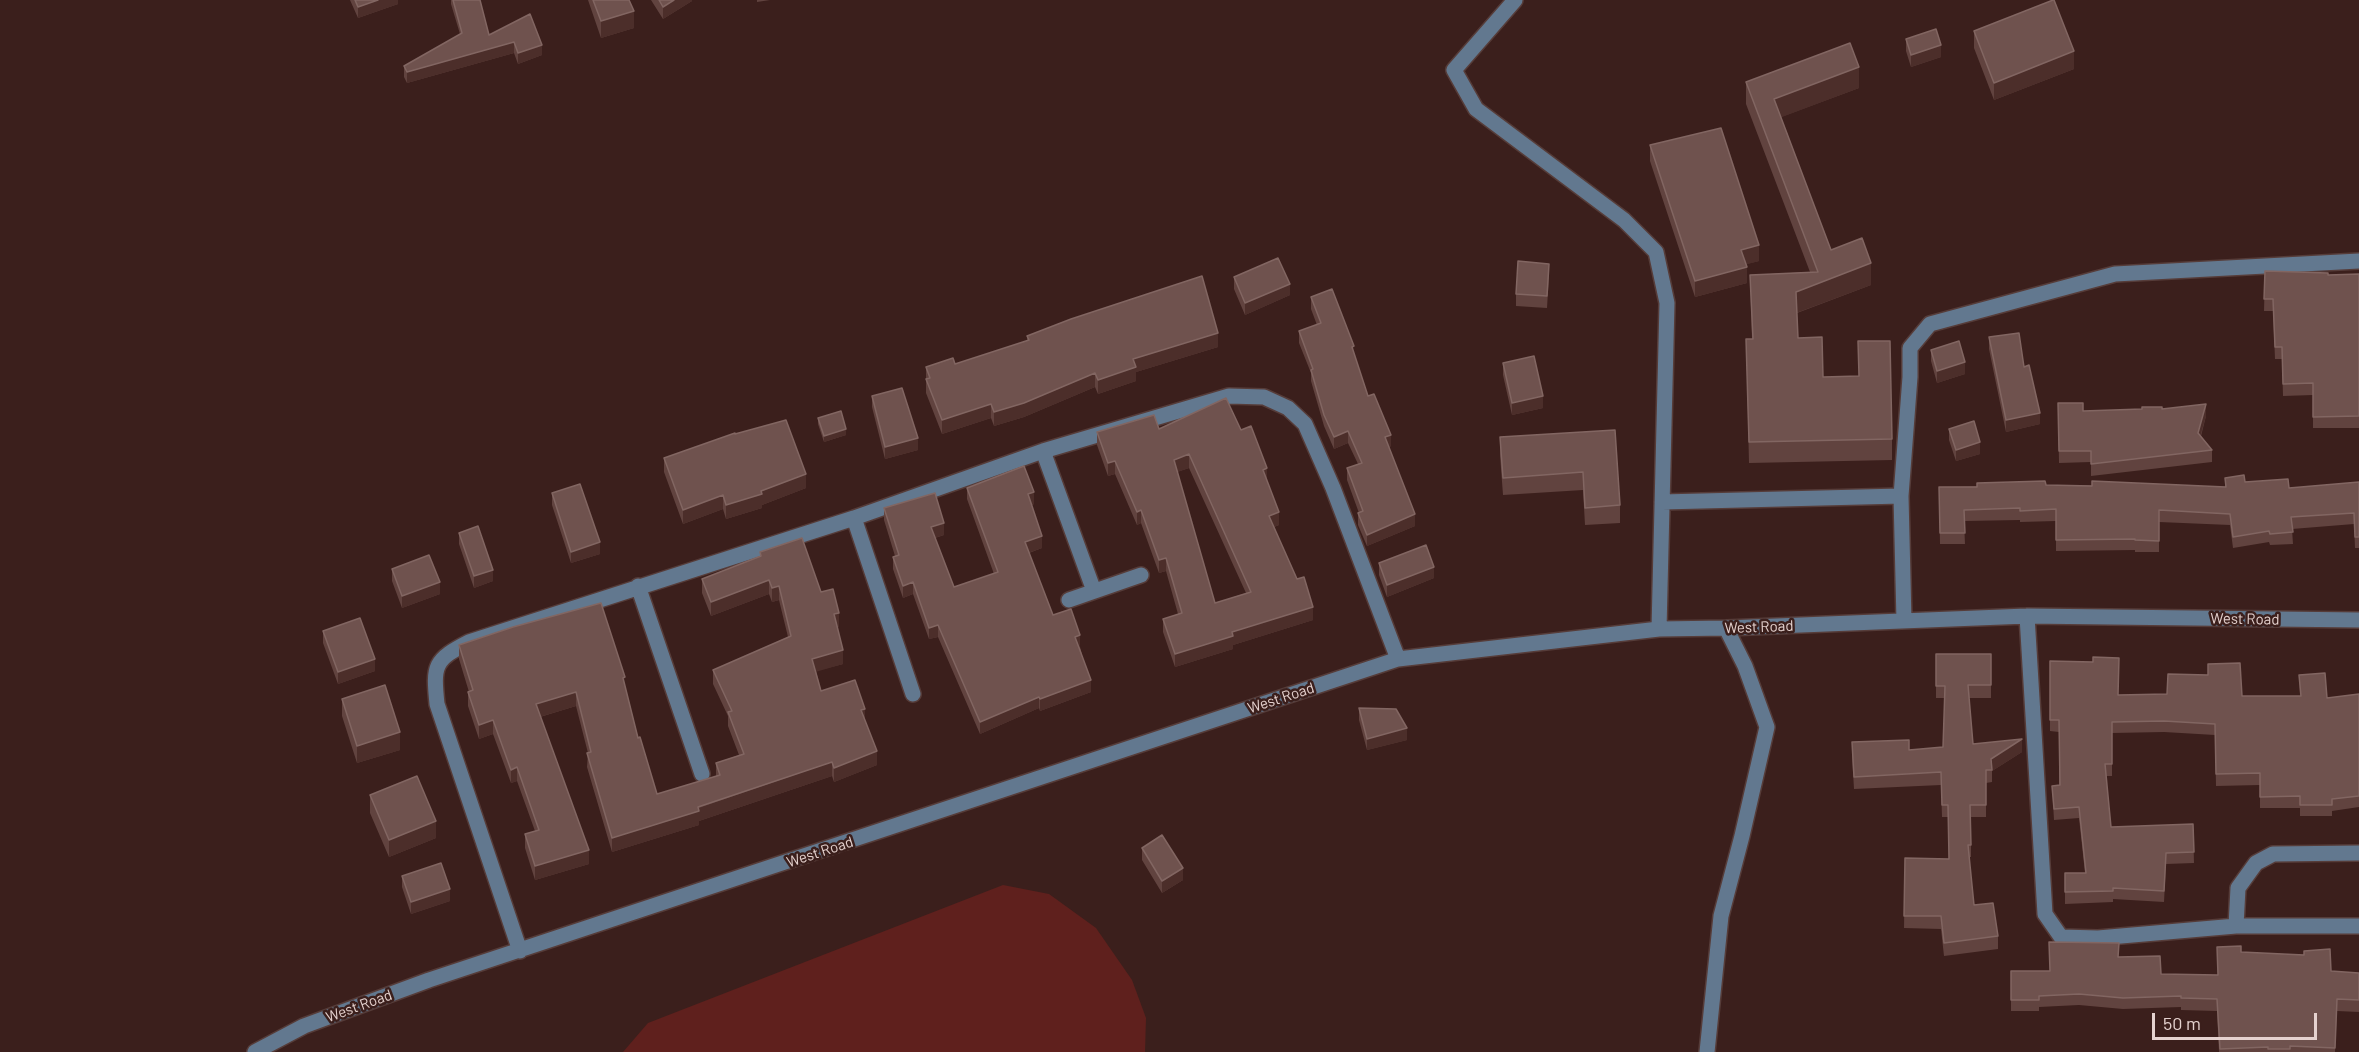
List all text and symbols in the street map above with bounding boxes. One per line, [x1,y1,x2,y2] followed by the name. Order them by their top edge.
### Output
[2210,609,2280,629] street label: West Road
[1724,617,1794,637] street label: West Road
[1245,679,1317,717] street label: West Road
[784,833,856,871] street label: West Road
[323,986,395,1026] street label: West Road
[2155,1001,2320,1039] scale bar
[2163,1012,2201,1034] text: 50 m

